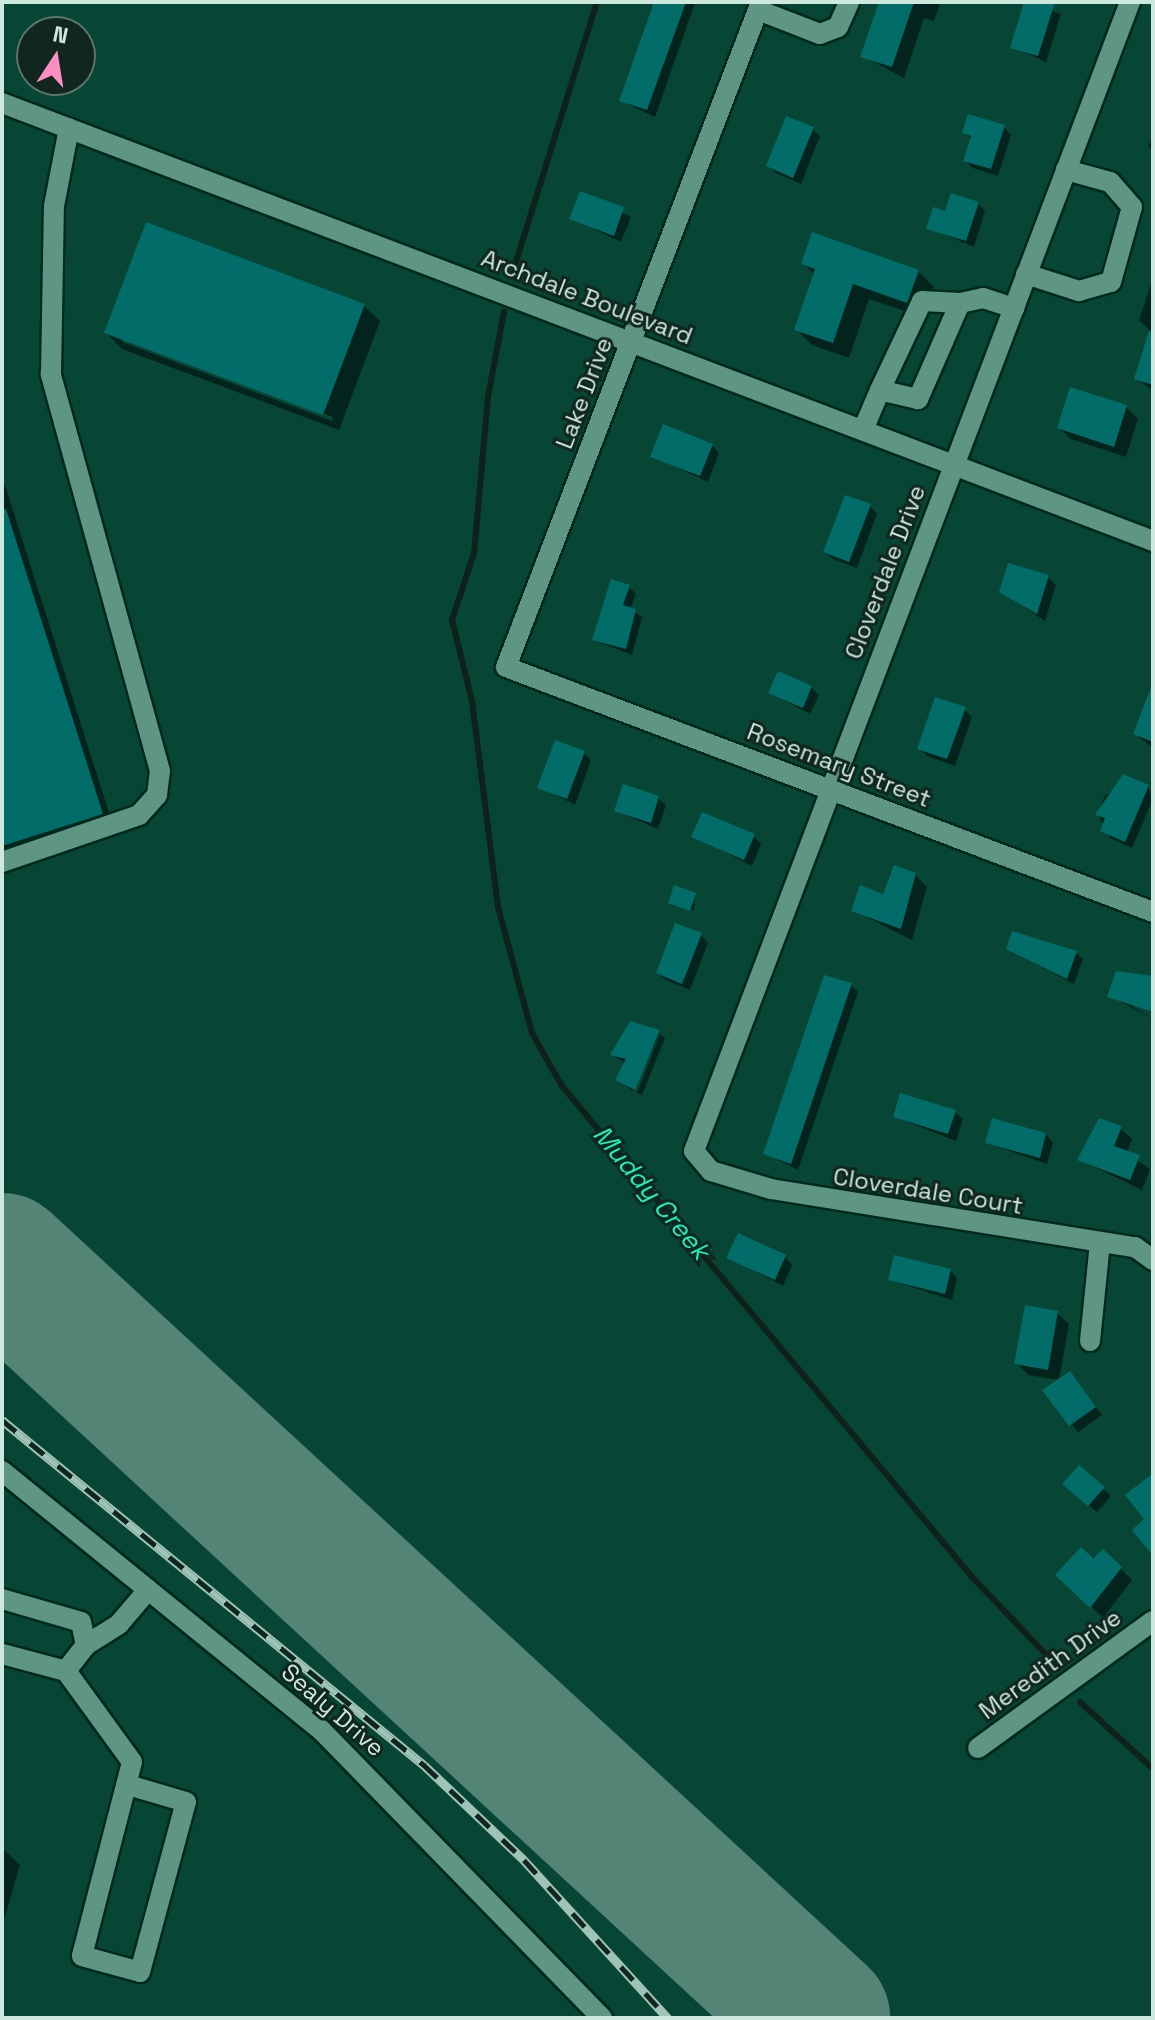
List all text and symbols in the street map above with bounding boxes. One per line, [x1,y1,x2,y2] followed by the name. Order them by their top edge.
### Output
[16,16,96,96] north arrow
[50,19,71,50] text: N
[477,243,697,351] street label: Archdale Boulevard
[550,333,618,453] street label: Lake Drive
[839,481,931,663] street label: Cloverdale Drive
[743,717,935,813] street label: Rosemary Street
[586,1120,716,1266] water label: Muddy Creek
[831,1162,1025,1220] street label: Cloverdale Court
[973,1603,1127,1725] street label: Meredith Drive
[276,1657,390,1763] street label: Sealy Drive

